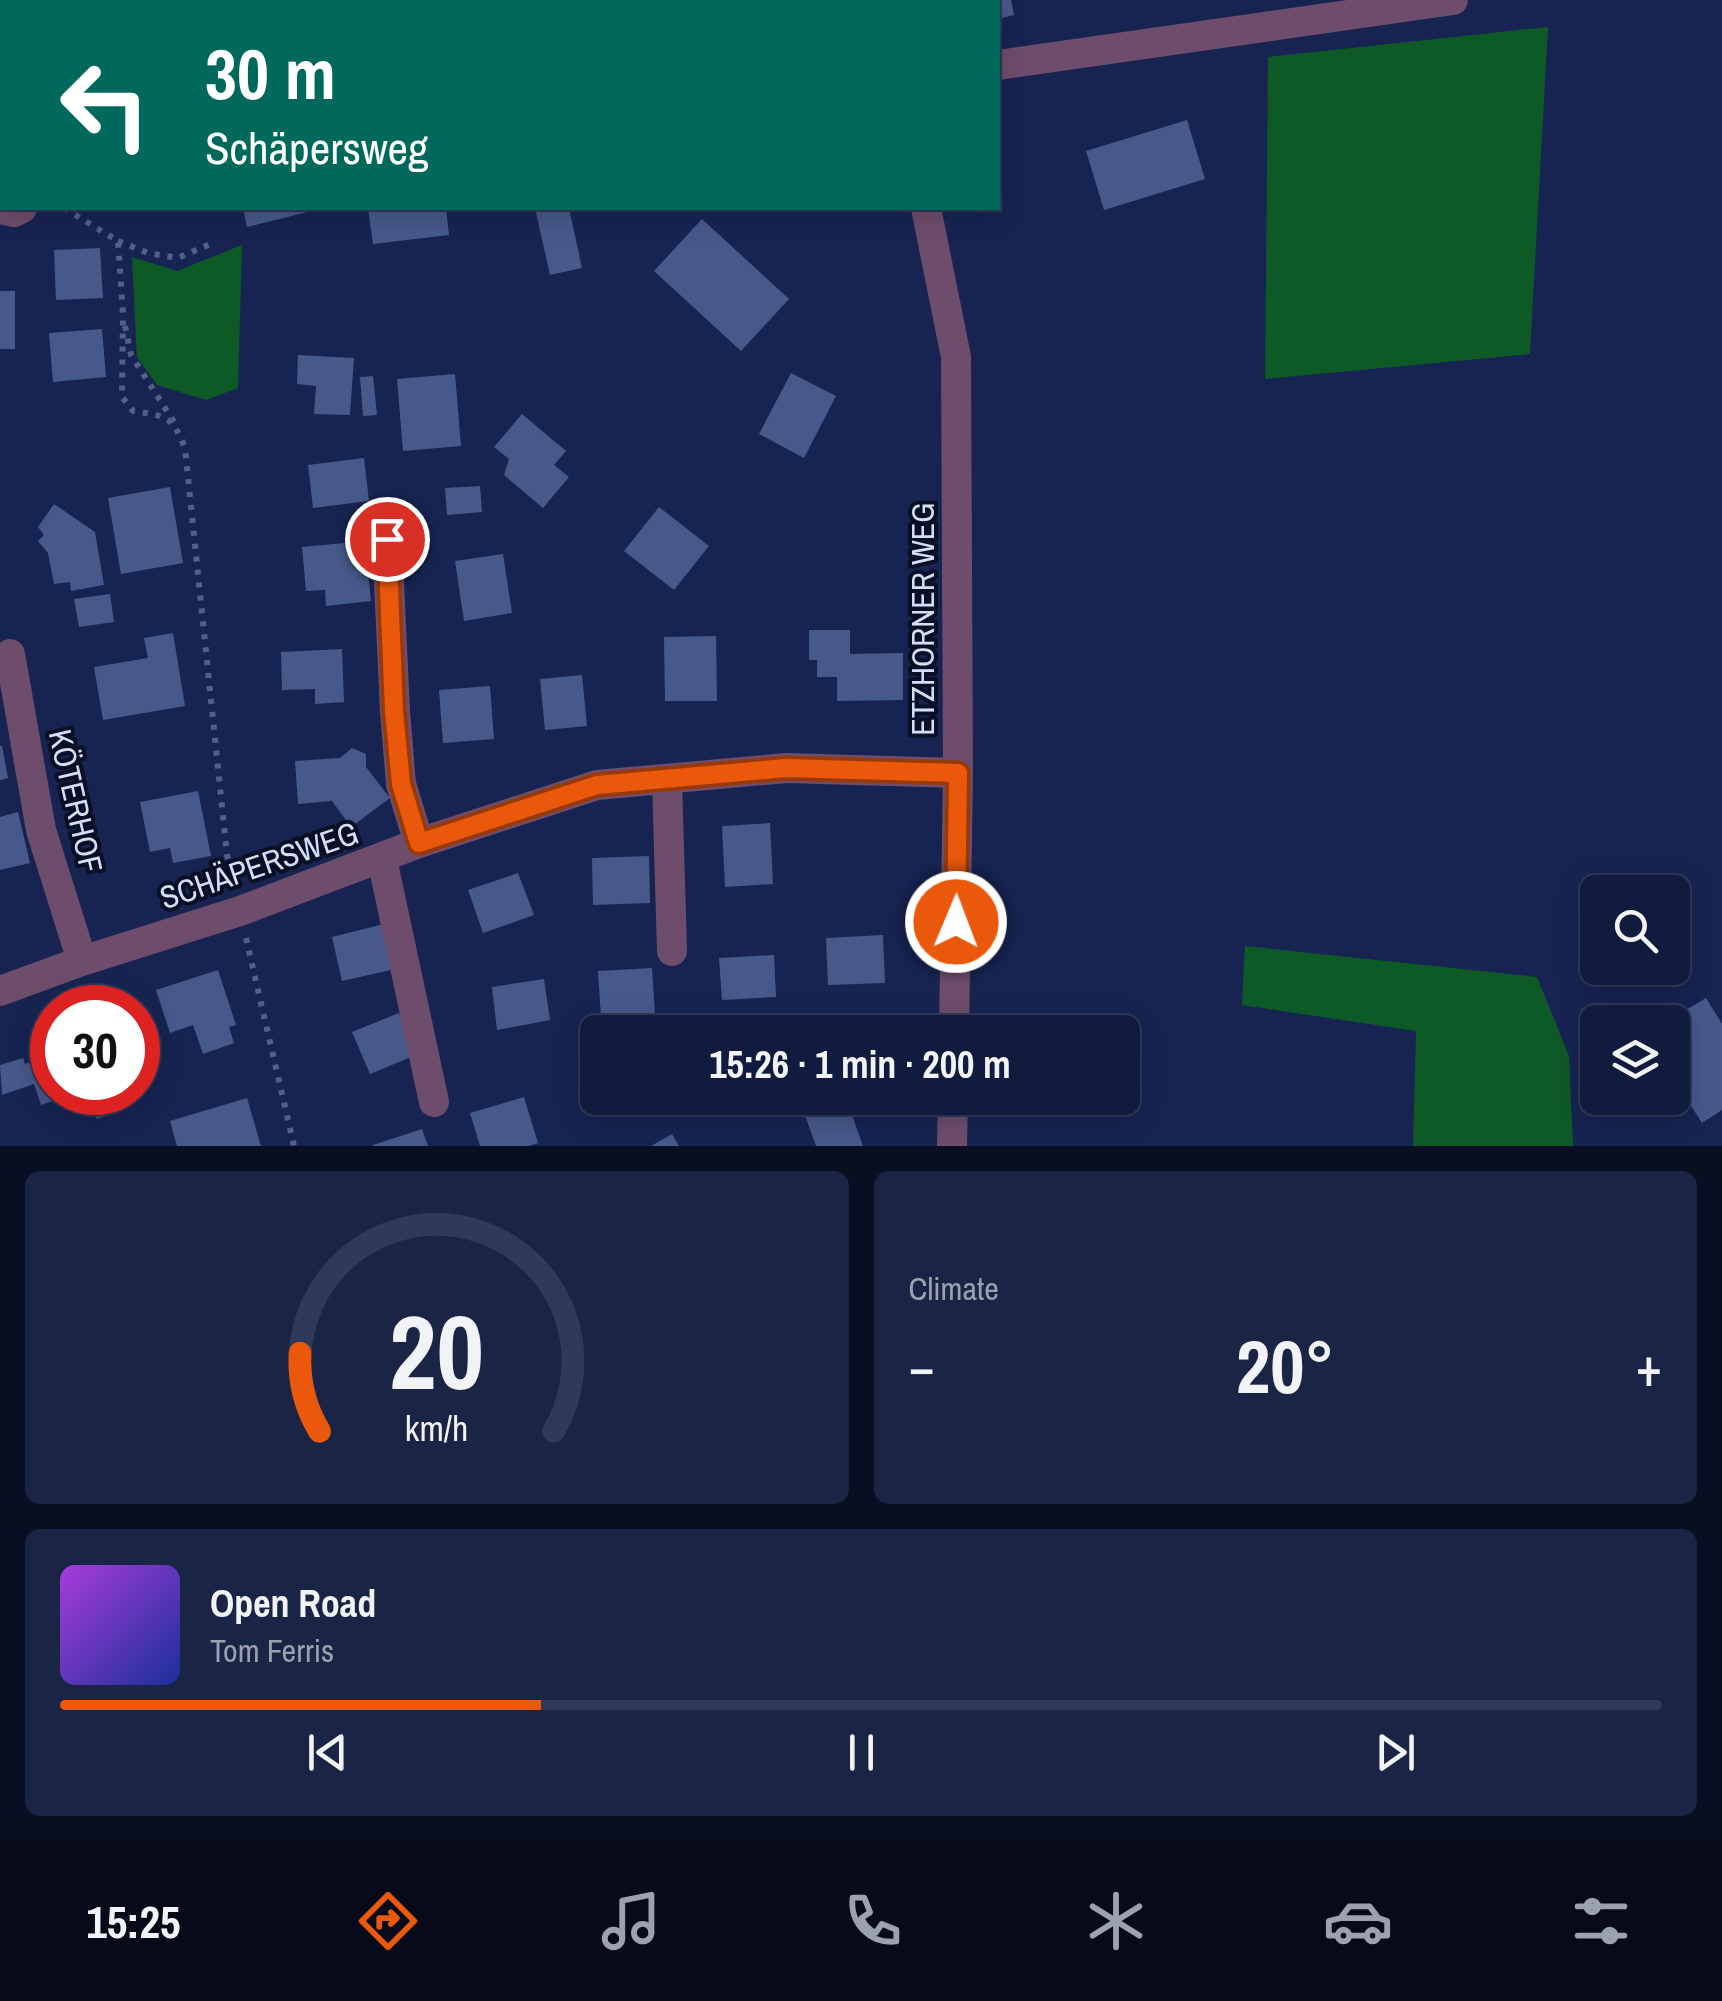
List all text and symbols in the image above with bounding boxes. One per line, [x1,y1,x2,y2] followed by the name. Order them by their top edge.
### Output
[205,27,336,121] text: 30 m
[40,40,170,170] icon: left
[205,117,429,178] text: Schäpersweg
[345,497,430,582] pin
[901,502,944,736] street label: ETZHORNER WEG
[360,512,415,567] icon: arrive
[39,725,113,877] street label: KÖTERHOF
[154,811,364,919] street label: SCHÄPERSWEG
[904,870,1008,974] position arrow
[1580,875,1690,1115] map controls
[1580,875,1690,985] button: search
[30,985,160,1115] speed limit sign: 30
[1580,1005,1690,1115] button: layers
[709,1039,1011,1090] text: 15:26 · 1 min · 200 m
[909,1267,999,1310] text: Climate
[389,1281,484,1421] text: 20
[1236,1315,1334,1416] text: 20°
[909,1329,935,1403] text: −
[1636,1329,1662,1403] text: +
[405,1404,469,1452] text: km/h
[210,1578,376,1629] text: Open Road
[210,1629,334,1672] text: Tom Ferris
[300,1725,355,1780] icon: previous
[834,1725,889,1780] icon: pause
[1368,1725,1423,1780] icon: next
[353,1886,423,1956] icon: directions
[596,1886,666,1956] icon: music
[838,1886,908,1956] icon: phone
[1081,1886,1151,1956] icon: climate
[1323,1886,1393,1956] icon: car
[1566,1886,1636,1956] icon: filters
[86,1891,181,1952] text: 15:25

